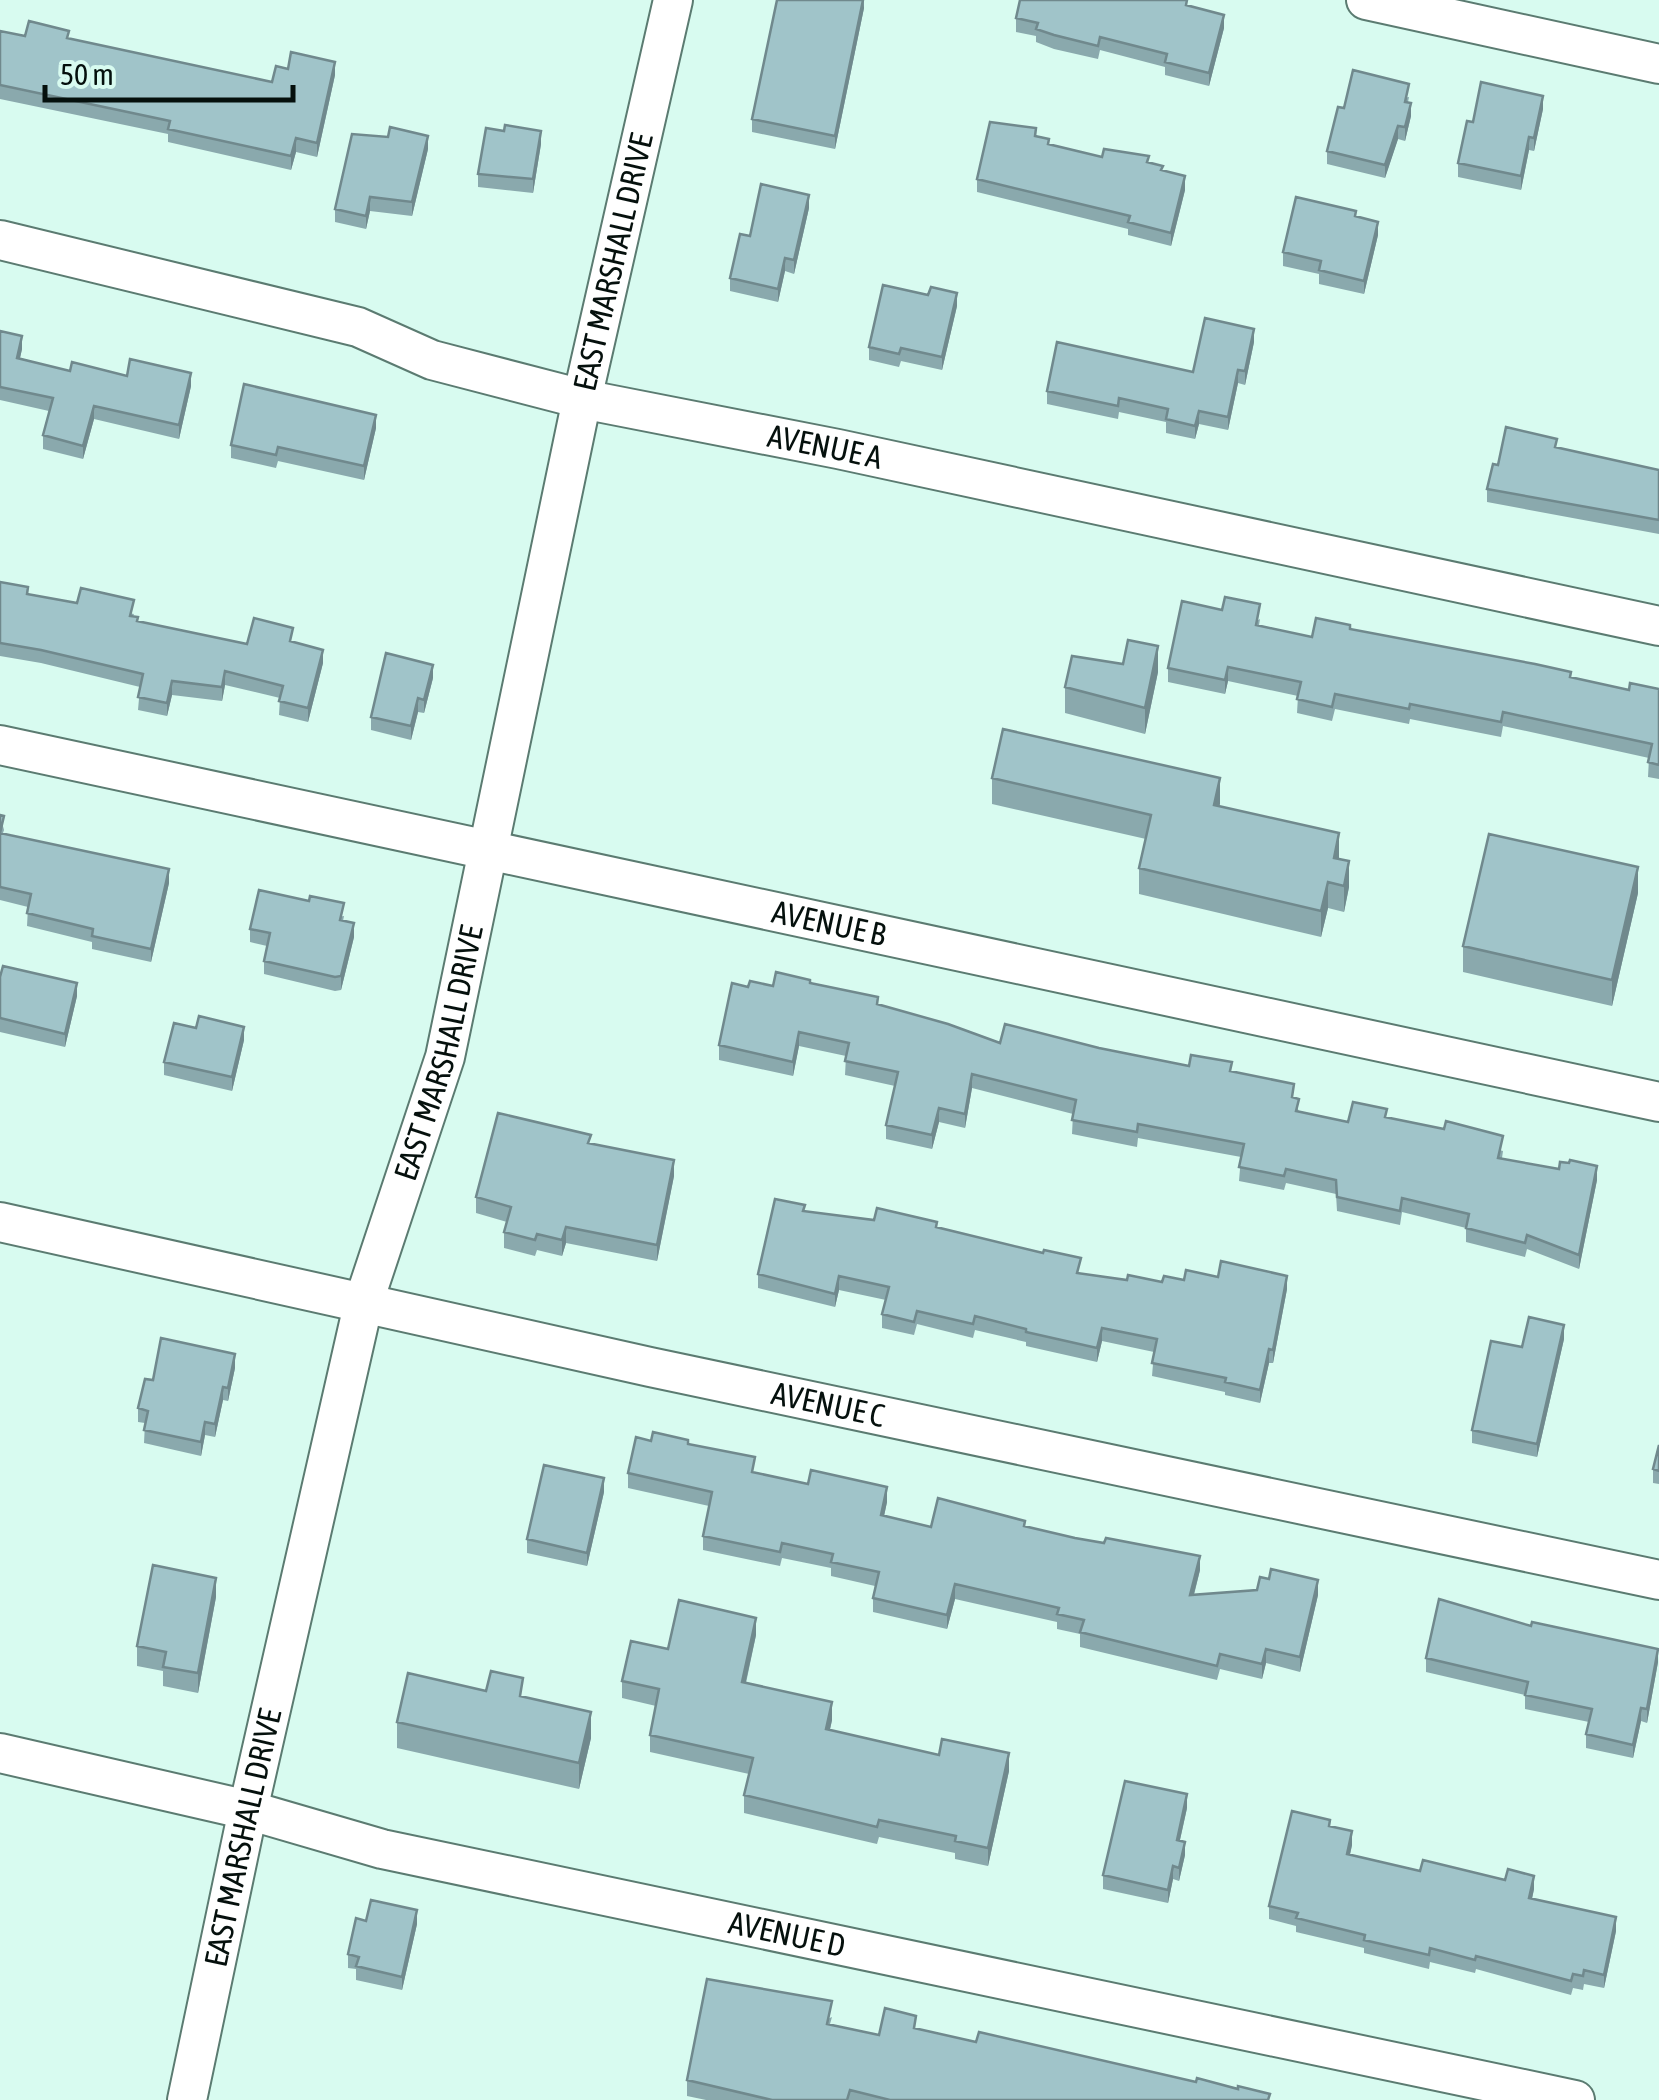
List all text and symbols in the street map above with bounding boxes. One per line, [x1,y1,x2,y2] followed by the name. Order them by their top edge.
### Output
[45,40,292,102] scale bar
[60,57,114,91] text: 50 m
[565,129,660,394] street label: EAST MARSHALL DRIVE
[765,417,886,476] street label: AVENUE A
[769,893,889,953] street label: AVENUE B
[386,922,490,1185] street label: EAST MARSHALL DRIVE
[768,1374,888,1434] street label: AVENUE C
[197,1705,289,1970] street label: EAST MARSHALL DRIVE
[726,1903,849,1964] street label: AVENUE D

